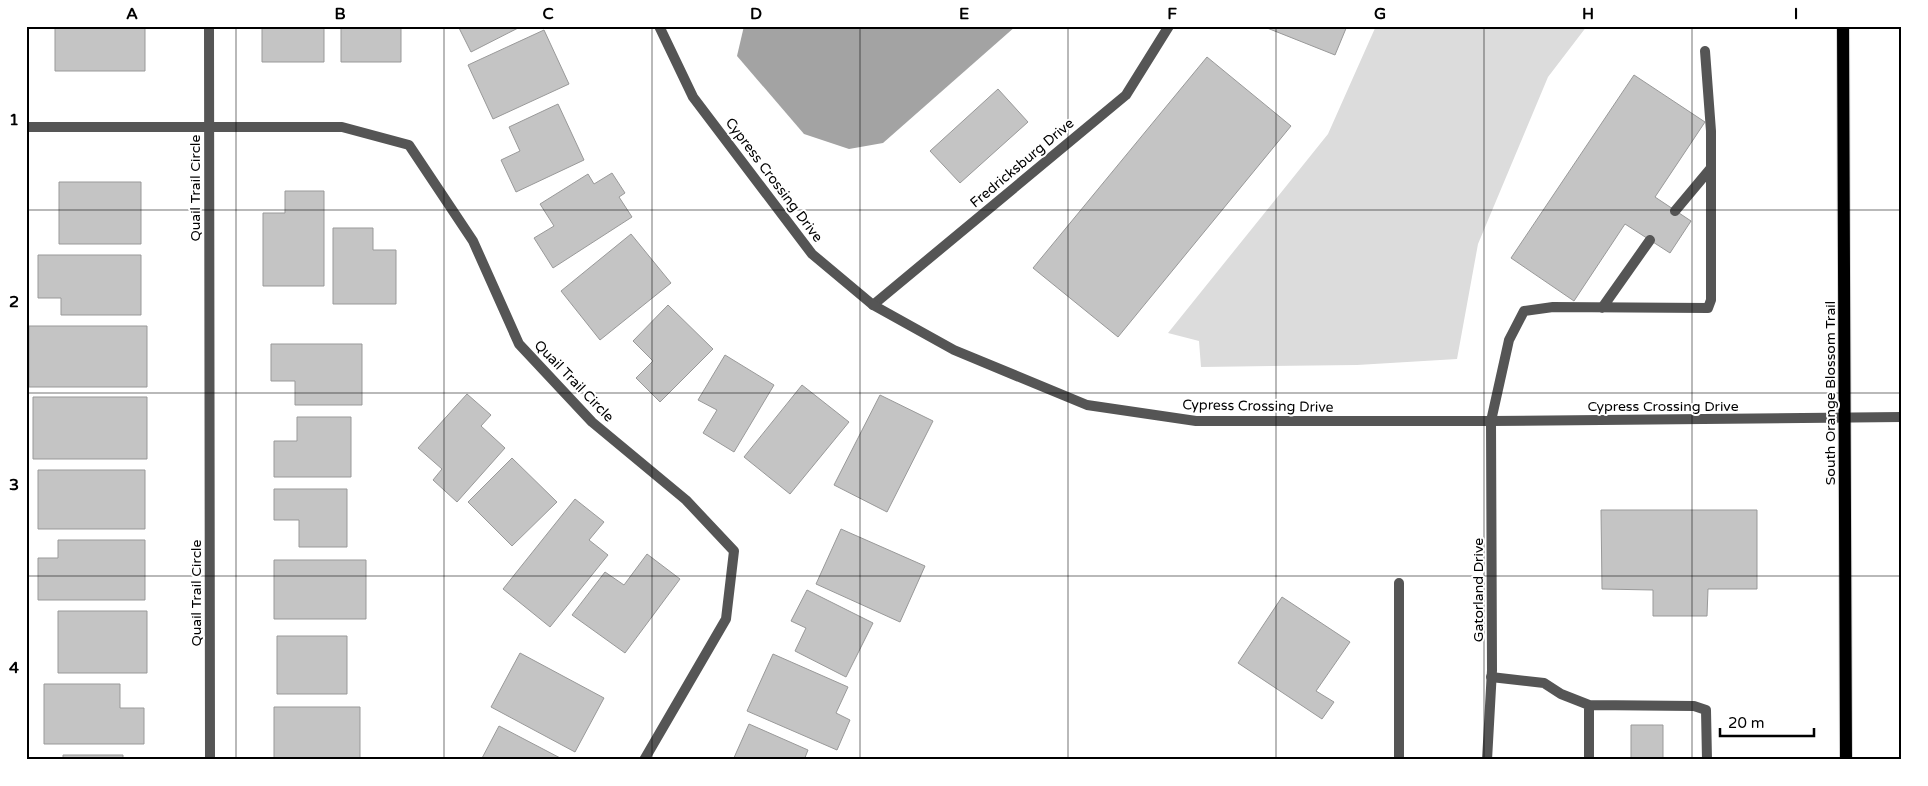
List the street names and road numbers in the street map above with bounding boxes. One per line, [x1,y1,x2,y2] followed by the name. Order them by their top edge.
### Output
[722,114,826,246] street label: Cypress Crossing Drive
[967,115,1077,211] street label: Fredricksburg Drive
[187,134,204,242] street label: Quail Trail Circle
[1822,301,1839,485] street label: South Orange Blossom Trail
[531,337,617,425] street label: Quail Trail Circle
[1182,396,1334,416] street label: Cypress Crossing Drive
[1587,398,1739,415] street label: Cypress Crossing Drive
[1470,538,1487,642] street label: Gatorland Drive
[188,539,205,647] street label: Quail Trail Circle

